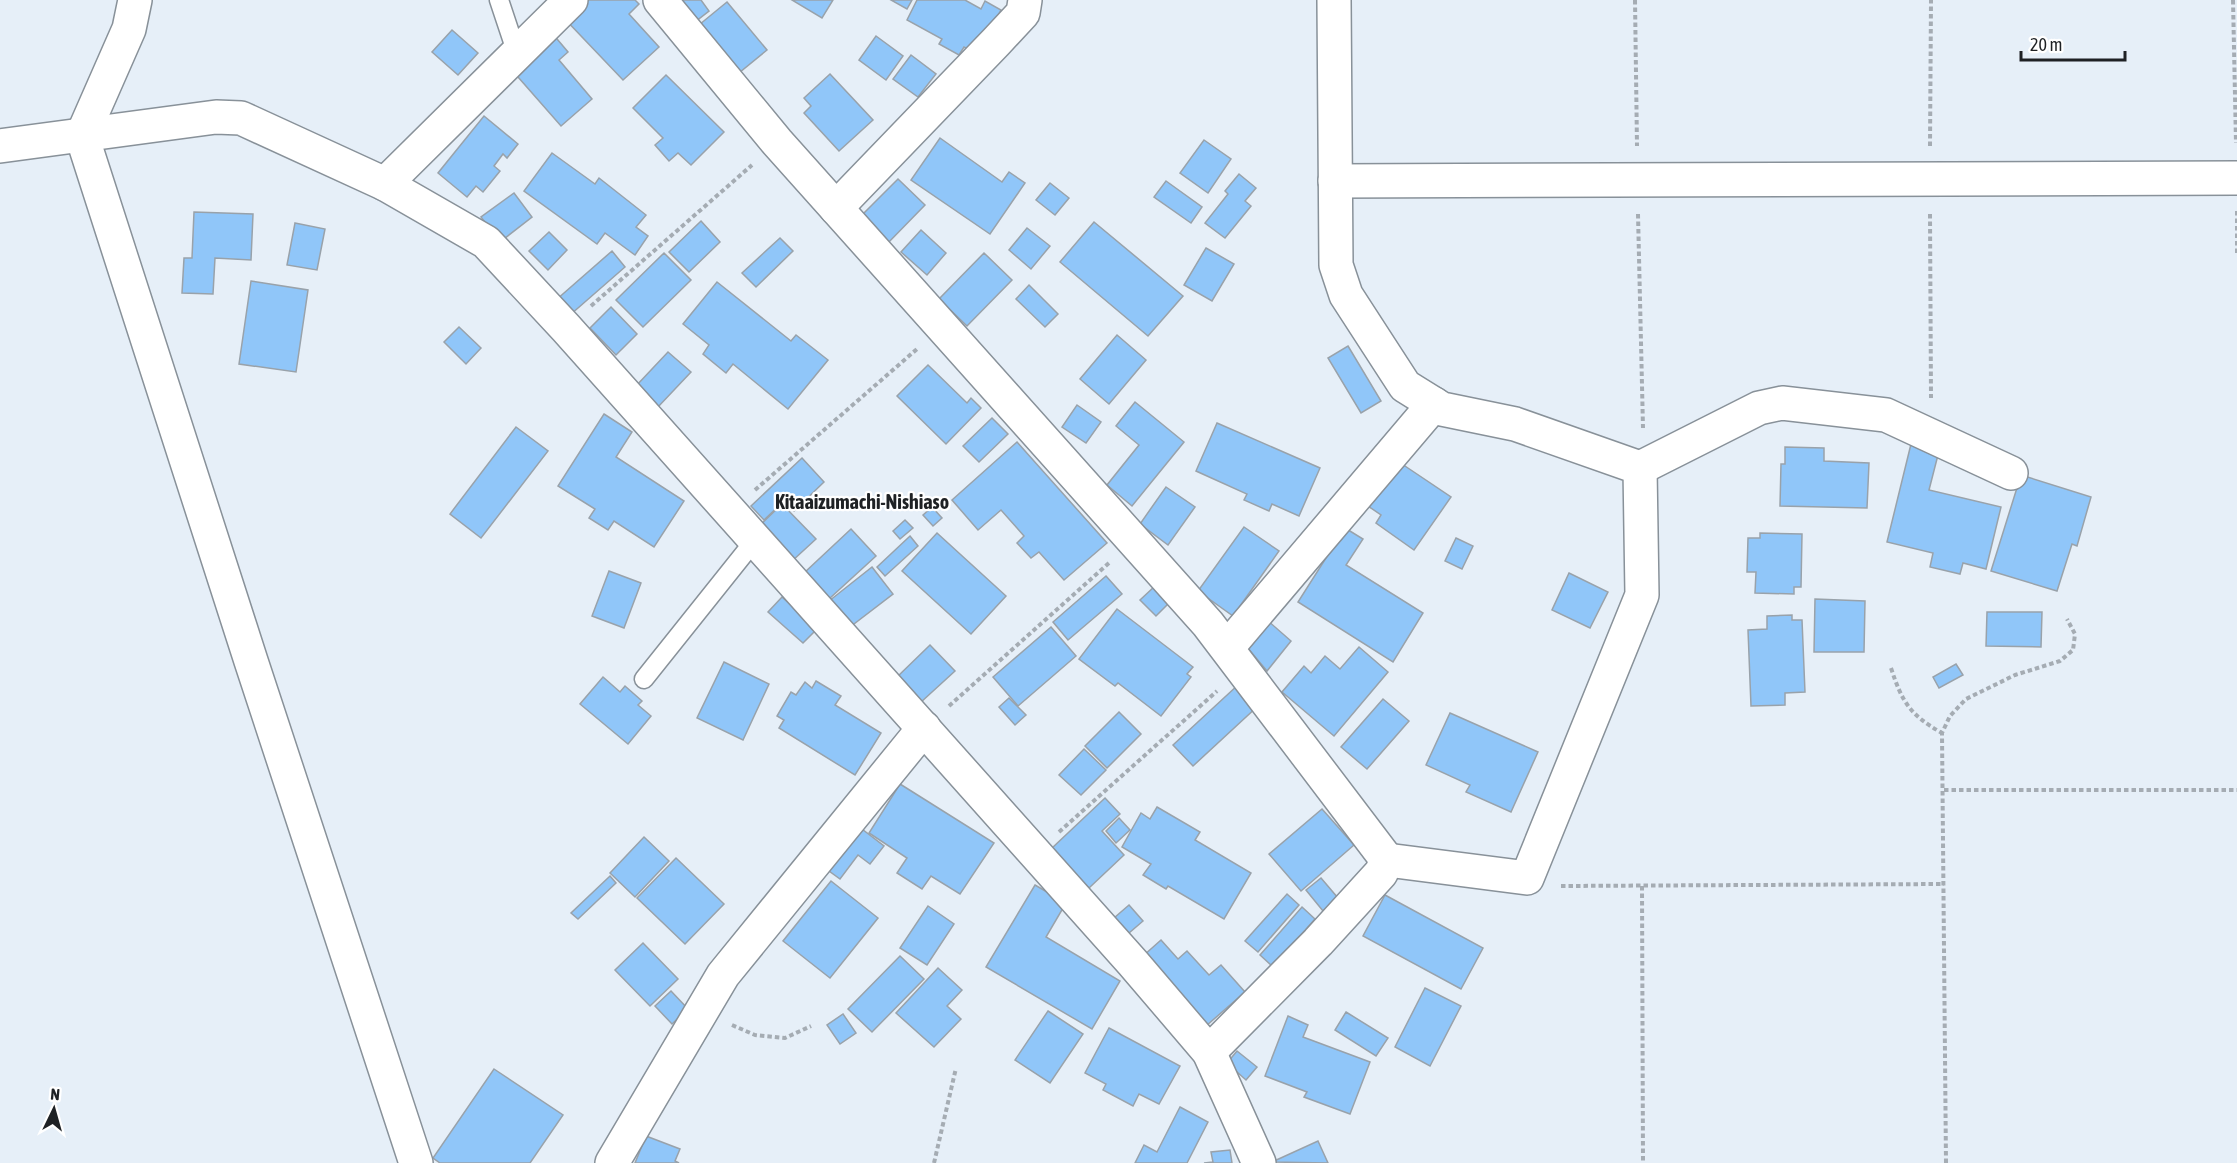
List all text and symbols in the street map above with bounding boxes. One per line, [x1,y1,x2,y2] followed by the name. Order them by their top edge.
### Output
[2021,24,2124,62] scale bar
[2030,34,2062,55] text: 20 m
[775,490,949,513] district label: Kitaaizumachi-Nishiaso
[24,1079,84,1139] north arrow
[50,1085,61,1103] text: N

